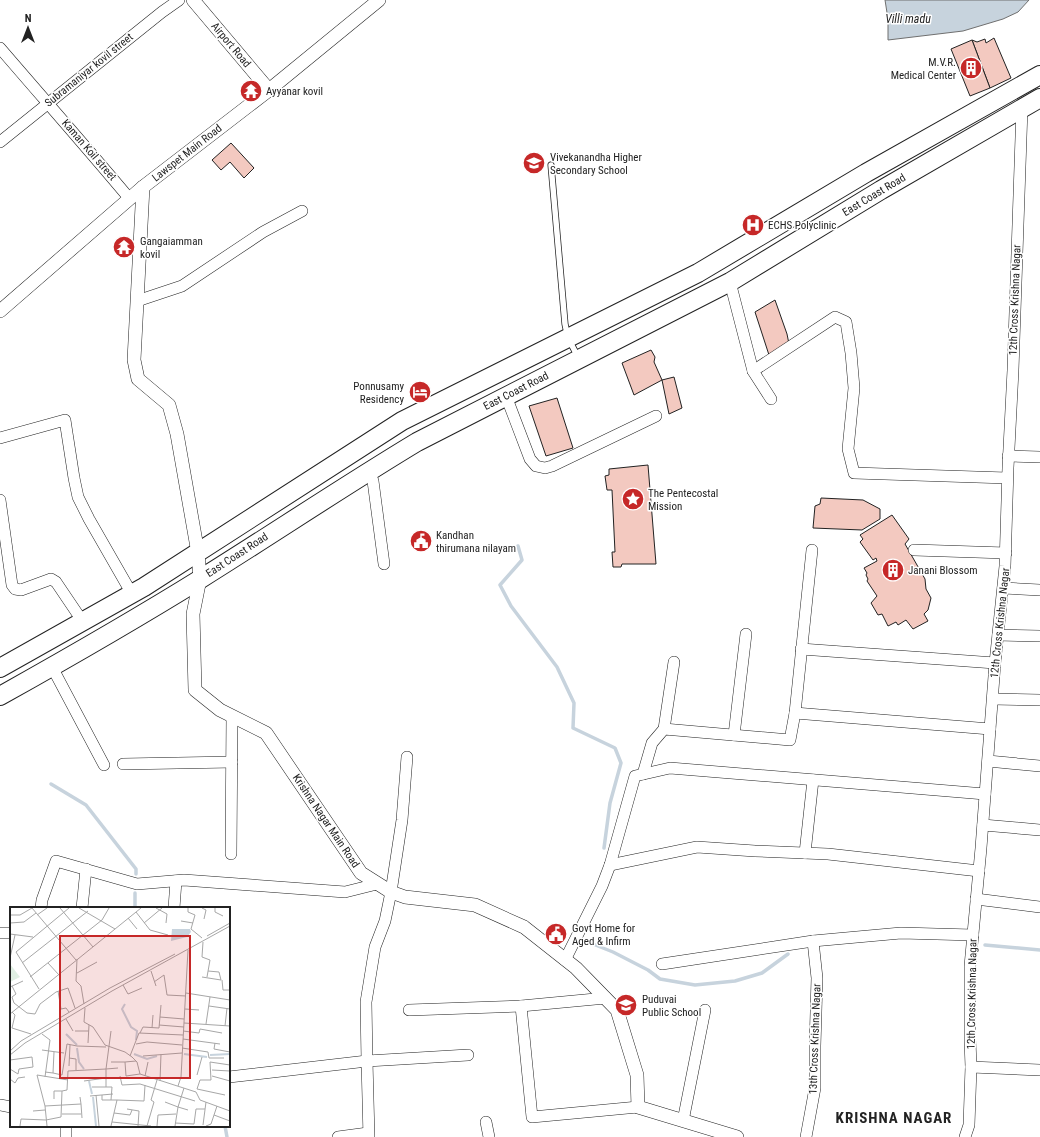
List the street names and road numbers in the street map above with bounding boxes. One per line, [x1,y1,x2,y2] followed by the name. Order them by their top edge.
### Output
[208,20,254,70] street label: Airport Road
[42,30,136,110] street label: Subramaniyar kovil street
[59,117,119,183] street label: Kaman Koil street
[149,122,225,184] street label: Lawspet Main Road
[840,171,908,219] street label: East Coast Road
[1007,244,1023,356] street label: 12th Cross Krishna Nagar
[481,369,551,413] street label: East Coast Road
[203,530,271,580] street label: East Coast Road
[988,566,1012,679] street label: 12th Cross Krishna Nagar
[290,772,362,870] street label: Krishna Nagar Main Road
[965,938,979,1050] street label: 12th Cross Krishna Nagar
[807,983,823,1095] street label: 13th Cross Krishna Nagar

